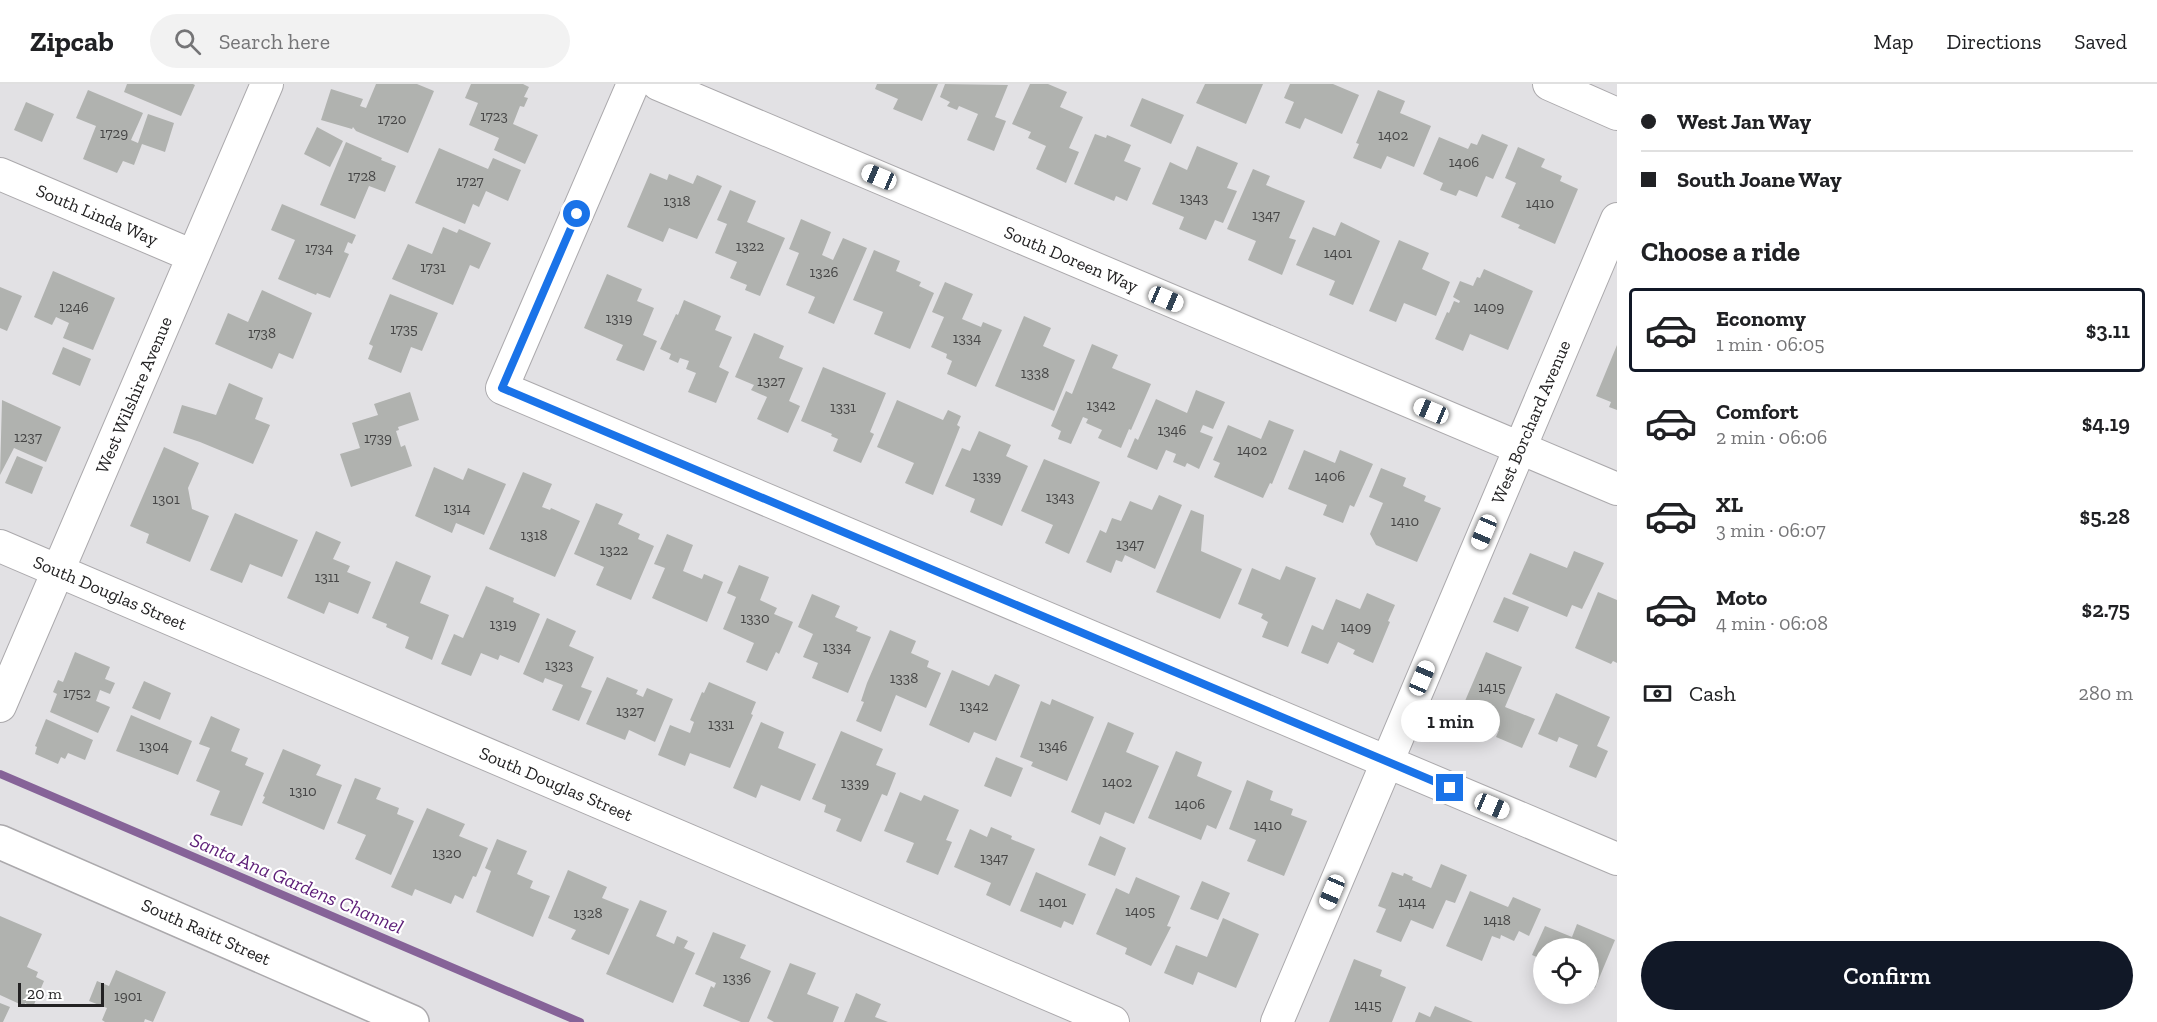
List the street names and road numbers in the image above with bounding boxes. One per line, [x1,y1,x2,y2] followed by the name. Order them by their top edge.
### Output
[33,179,162,251] street label: South Linda Way
[1001,221,1142,297] street label: South Doreen Way
[91,313,177,477] street label: West Wilshire Avenue
[1487,337,1575,507] street label: West Borchard Avenue
[30,551,190,635] street label: South Douglas Street
[476,742,636,826] street label: South Douglas Street
[138,894,274,971] street label: South Raitt Street

